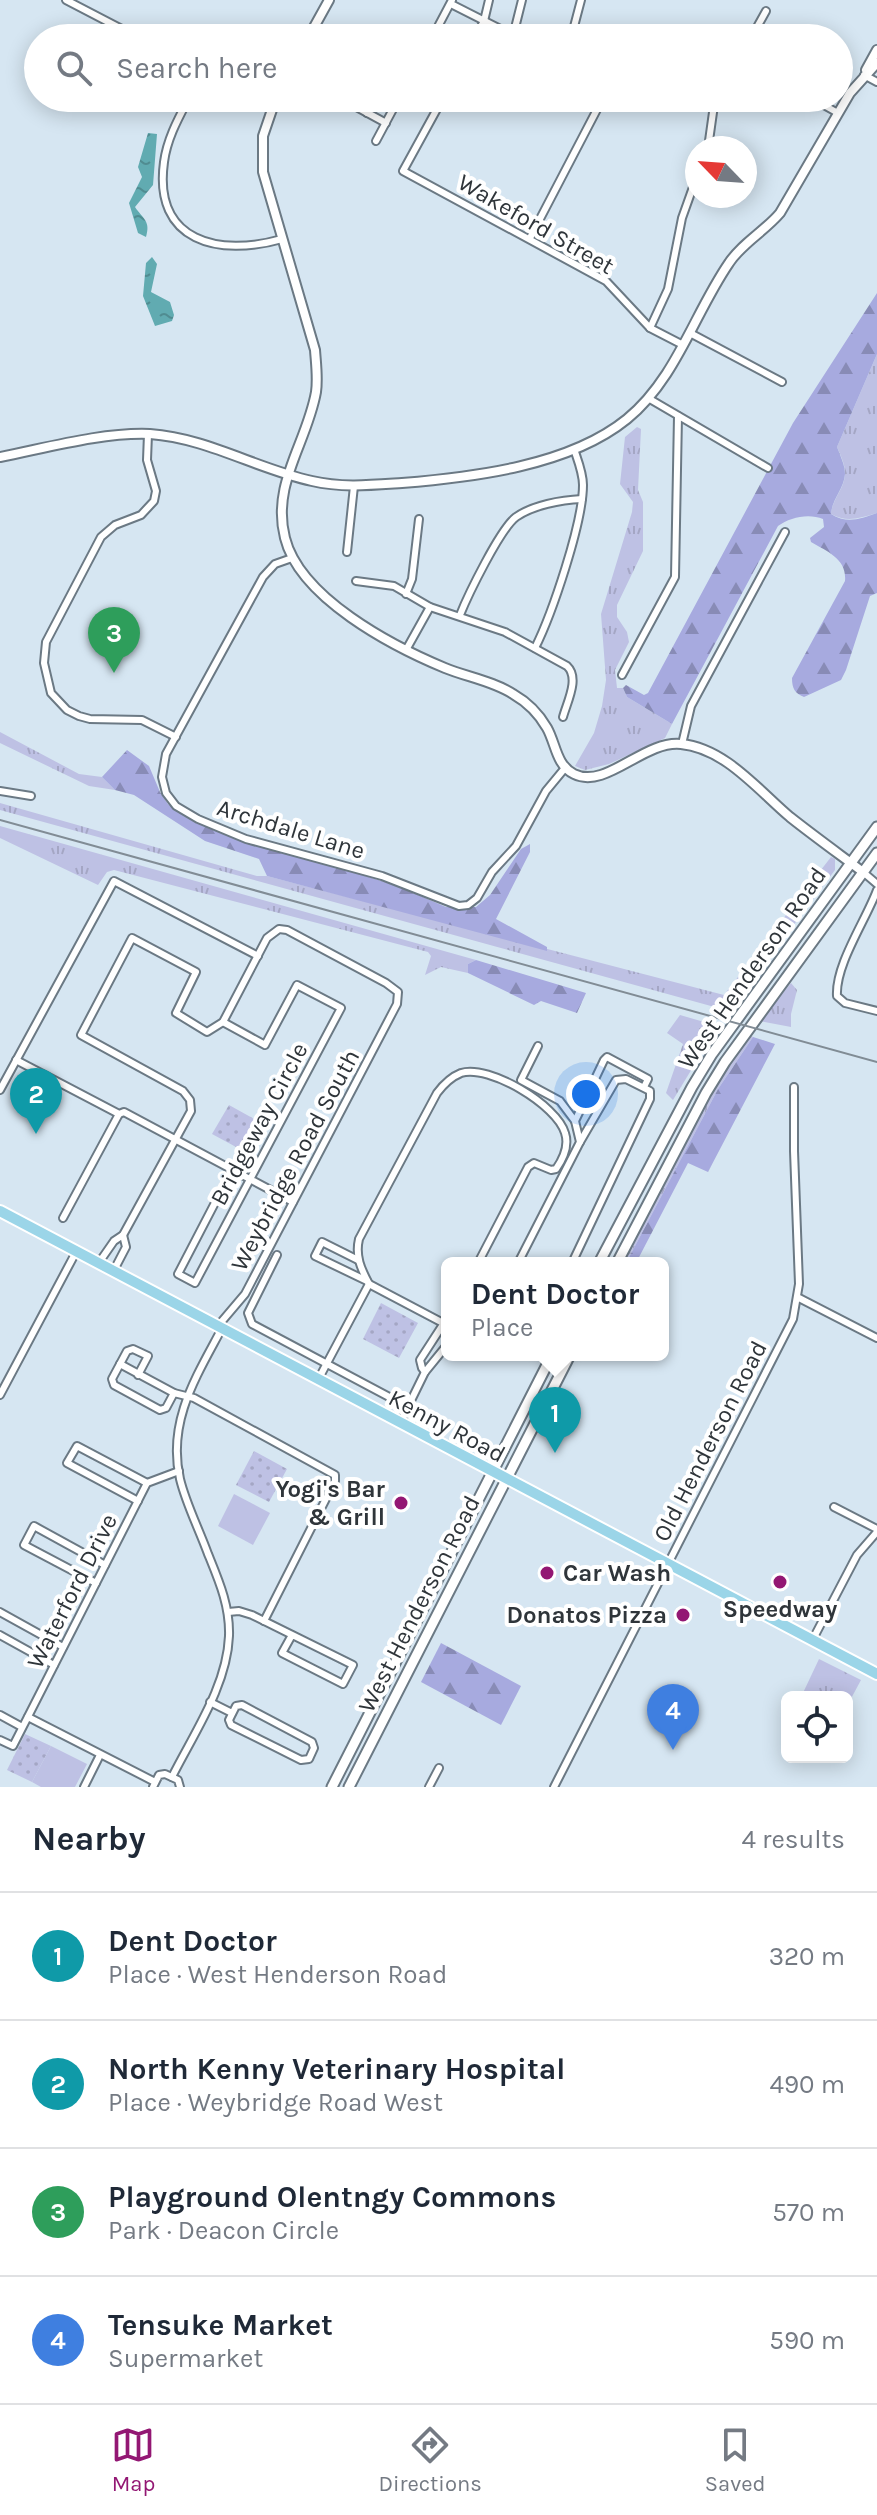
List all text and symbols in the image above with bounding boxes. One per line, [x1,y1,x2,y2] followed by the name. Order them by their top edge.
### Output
[24,24,853,112] search box
[52,46,96,90] icon: search
[116,50,277,86] text: Search here
[685,136,757,208] north arrow
[453,168,619,280] street label: Wakeford Street
[88,607,140,673] pin: 3
[214,793,368,865] street label: Archdale Lane
[672,862,832,1074] street label: West Henderson Road
[204,1038,314,1210] street label: Bridgeway Circle
[225,1045,365,1275] street label: Weybridge Road South
[10,1068,62,1134] pin: 2
[566,1074,606,1114] your location
[441,1257,669,1361] popup
[471,1276,639,1312] text: Dent Doctor
[471,1312,533,1343] text: Place
[647,1336,773,1546] street label: Old Henderson Road
[384,1384,510,1468] street label: Kenny Road
[529,1387,581,1453] pin: 1
[275,1475,386,1531] place label: Yogi's Bar & Grill
[352,1491,486,1717] street label: West Henderson Road
[392,1494,410,1512] marker: Yogi's Bar & Grill
[21,1509,123,1673] street label: Waterford Drive
[563,1559,671,1587] place label: Car Wash
[538,1564,556,1582] marker: Car Wash
[771,1573,789,1591] marker: Speedway
[723,1595,837,1623] place label: Speedway
[507,1601,667,1629] place label: Donatos Pizza
[674,1606,692,1624] marker: Donatos Pizza
[647,1684,699,1750] pin: 4
[781,1691,853,1763] map controls
[781,1691,853,1763] button: locate
[32,1819,146,1859] text: Nearby
[741,1824,845,1855] text: 4 results
[108,1923,277,1959] text: Dent Doctor
[53,1941,63,1972] text: 1
[769,1941,845,1972] text: 320 m
[108,1959,447,1990] text: Place · West Henderson Road
[108,2051,565,2087] text: North Kenny Veterinary Hospital
[50,2069,66,2100] text: 2
[769,2069,845,2100] text: 490 m
[108,2087,443,2118] text: Place · Weybridge Road West
[108,2179,556,2215] text: Playground Olentngy Commons
[50,2197,66,2228] text: 3
[772,2197,845,2228] text: 570 m
[108,2215,339,2246] text: Park · Deacon Circle
[108,2307,333,2343] text: Tensuke Market
[50,2325,66,2356] text: 4
[769,2325,845,2356] text: 590 m
[108,2343,263,2374] text: Supermarket
[111,2423,155,2497] tab: Map
[378,2423,482,2497] tab: Directions
[705,2423,766,2497] tab: Saved

